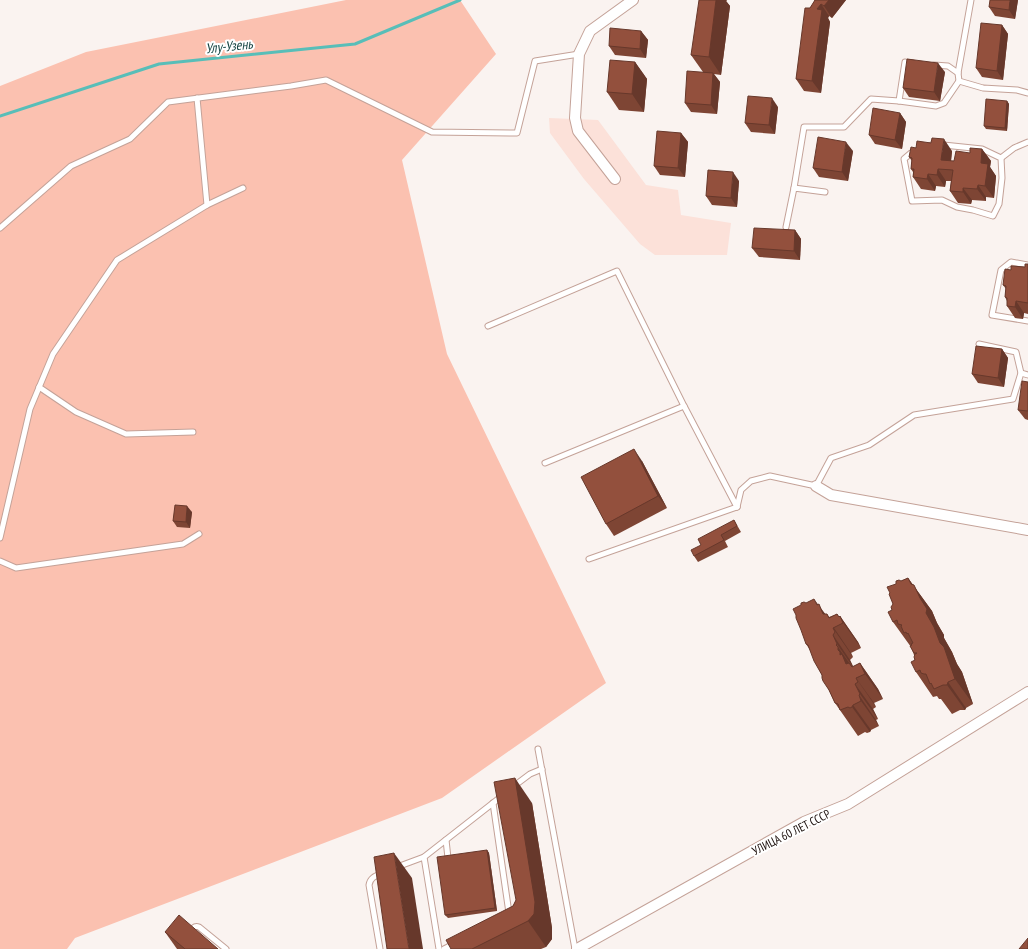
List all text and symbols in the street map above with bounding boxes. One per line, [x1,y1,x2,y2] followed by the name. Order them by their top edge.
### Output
[205,34,254,57] water label: Улу-Узень
[749,806,833,858] street label: УЛИЦА 60 ЛЕТ СССР

